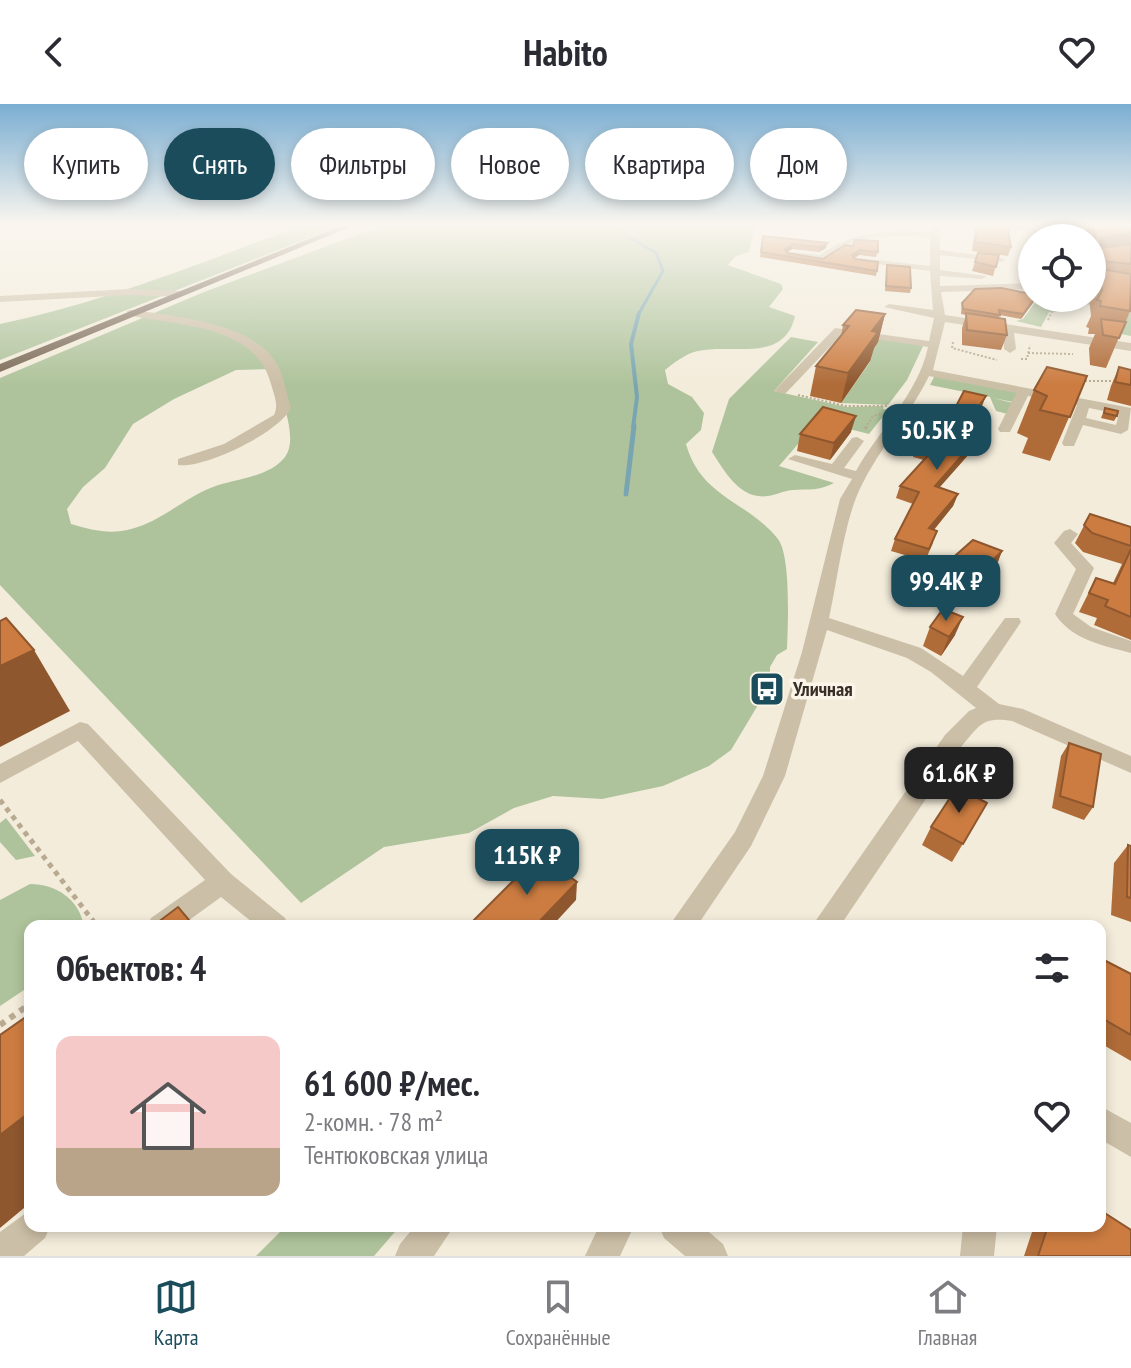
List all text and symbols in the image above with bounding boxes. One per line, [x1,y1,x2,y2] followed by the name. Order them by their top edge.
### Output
[523,29,608,76] text: Habito
[32,30,76,74] icon: back
[1055,30,1099,74] icon: heart
[24,128,148,200] chip: Купить
[164,128,275,200] chip: Снять
[291,128,435,200] chip: Фильтры
[451,128,569,200] chip: Новое
[585,128,734,200] chip: Квартира
[750,128,847,200] chip: Дом
[1018,224,1106,312] map controls
[1018,224,1106,312] button: locate
[863,404,1011,472] pin: 50.5K ₽
[900,413,974,446] text: 50.5K ₽
[872,555,1020,623] pin: 99.4K ₽
[909,564,983,597] text: 99.4K ₽
[748,670,786,708] bus stop icon: Уличная
[792,676,853,702] place label: Уличная
[885,747,1033,815] pin: 61.6K ₽
[922,756,996,789] text: 61.6K ₽
[462,829,592,897] pin: 115K ₽
[493,838,561,871] text: 115K ₽
[56,946,206,990] text: Объектов: 4
[1030,946,1074,990] icon: filters
[304,1061,480,1105] text: 61 600 ₽/мес.
[120,1068,216,1164] icon: home
[1030,1094,1074,1138] icon: heart
[304,1105,443,1138] text: 2-комн. · 78 m²
[304,1138,488,1171] text: Тентюковская улица
[154,1275,198,1351] tab: Карта
[506,1275,610,1351] tab: Сохранённые
[918,1275,977,1351] tab: Главная

